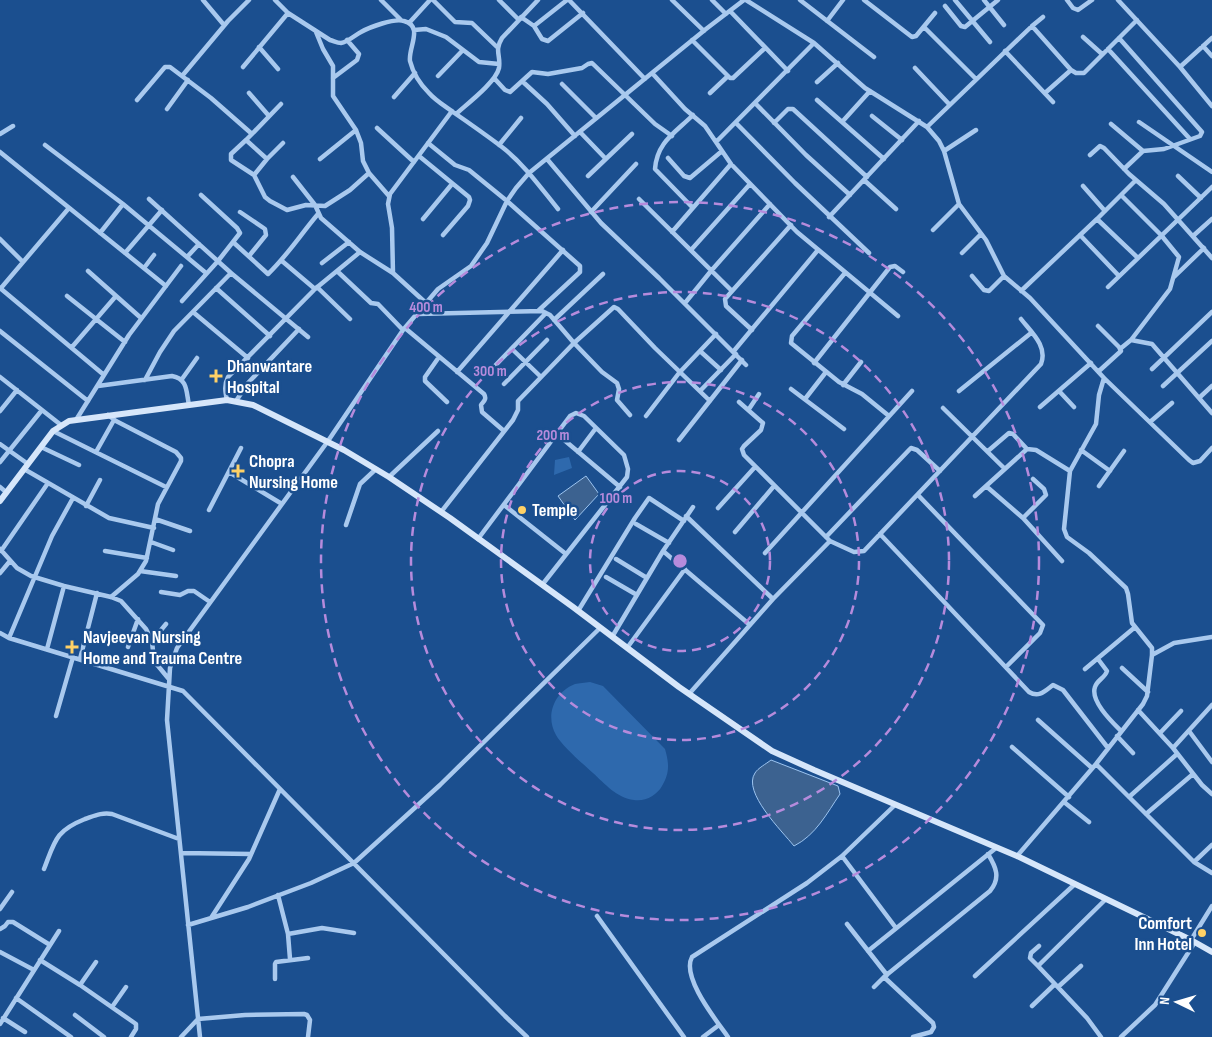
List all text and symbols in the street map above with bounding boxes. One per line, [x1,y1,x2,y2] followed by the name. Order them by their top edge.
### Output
[409,298,443,317] text: 400 m
[227,356,312,398] place label: Dhanwantare Hospital
[473,362,507,381] text: 300 m
[209,369,223,383] marker: Dhanwantare Hospital
[536,426,570,445] text: 200 m
[249,451,338,493] place label: Chopra Nursing Home
[231,464,245,478] marker: Chopra Nursing Home
[600,489,632,508] text: 100 m
[532,500,578,521] place label: Temple
[516,504,528,516] marker: Temple
[671,552,689,570] centre of rings
[83,627,242,669] place label: Navjeevan Nursing Home and Trauma Centre
[65,640,79,654] marker: Navjeevan Nursing Home and Trauma Centre
[1135,913,1192,955] place label: Comfort Inn Hotel
[1196,927,1208,939] marker: Comfort Inn Hotel
[1152,977,1202,1027] north arrow
[1156,996,1173,1005] text: N

